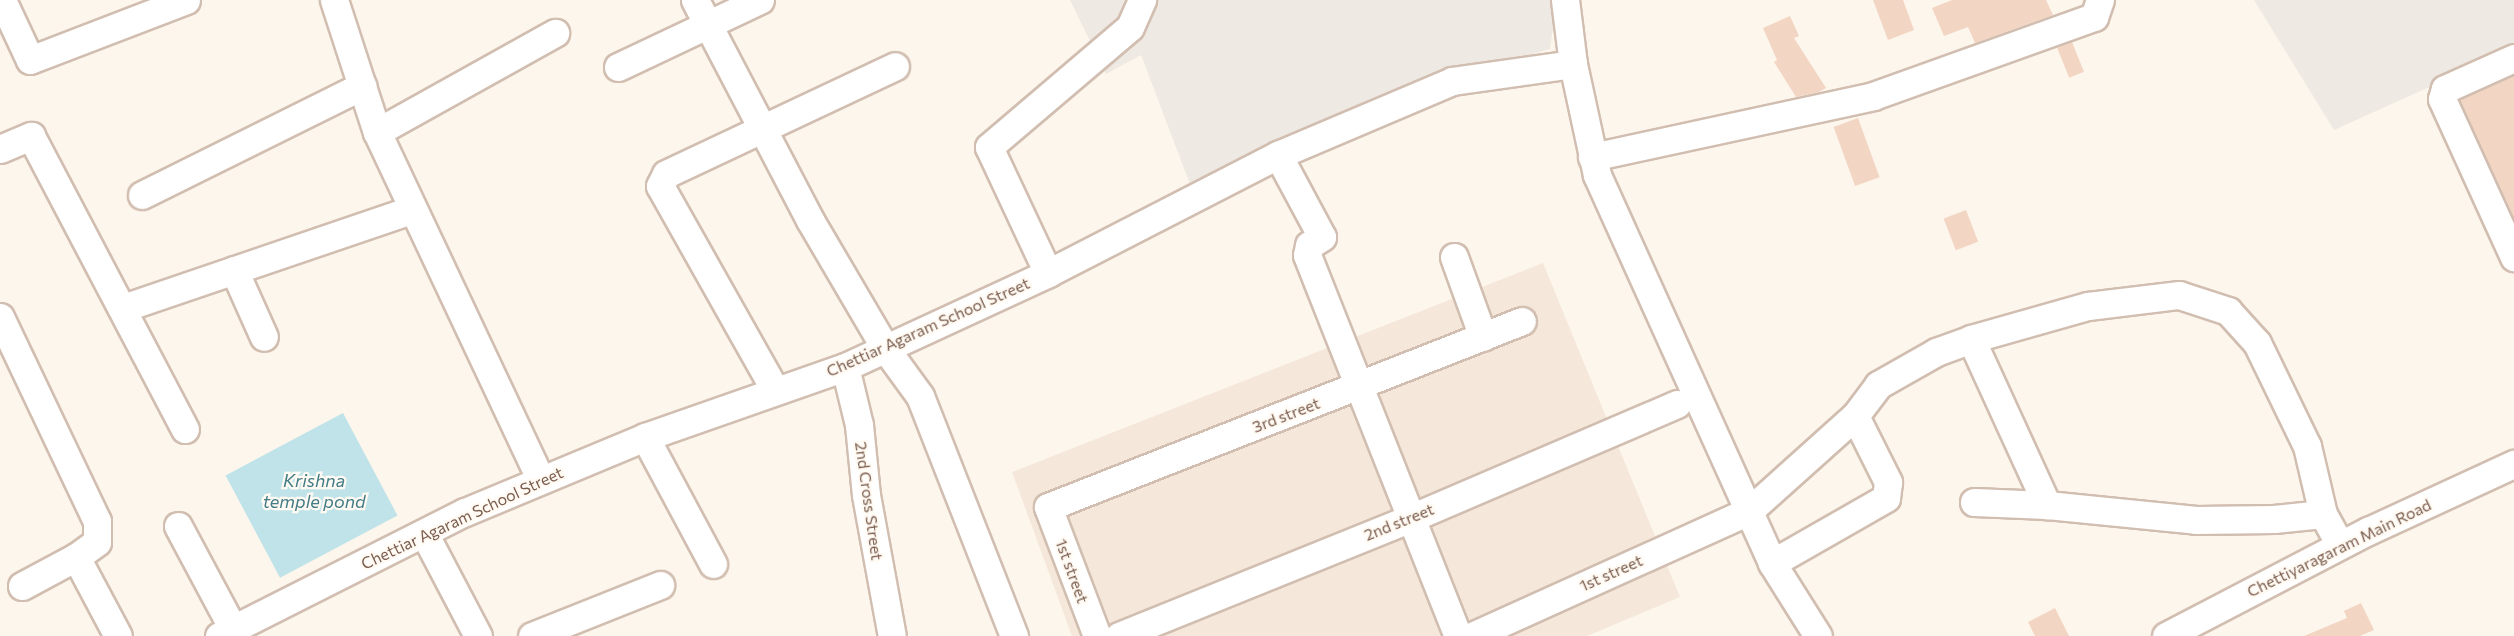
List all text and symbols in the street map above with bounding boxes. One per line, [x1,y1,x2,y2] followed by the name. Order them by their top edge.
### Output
[823,273,1033,381] street label: Chettiar Agaram School Street
[1250,393,1322,437] street label: 3rd street
[851,440,887,562] street label: 2nd Cross Street
[358,463,566,573] street label: Chettiar Agaram School Street
[263,470,365,512] water label: Krishna temple pond
[2244,495,2434,601] street label: Chettiyaragaram Main Road
[1361,499,1437,545] street label: 2nd street
[1052,536,1092,606] street label: 1st street
[1577,551,1645,595] street label: 1st street

